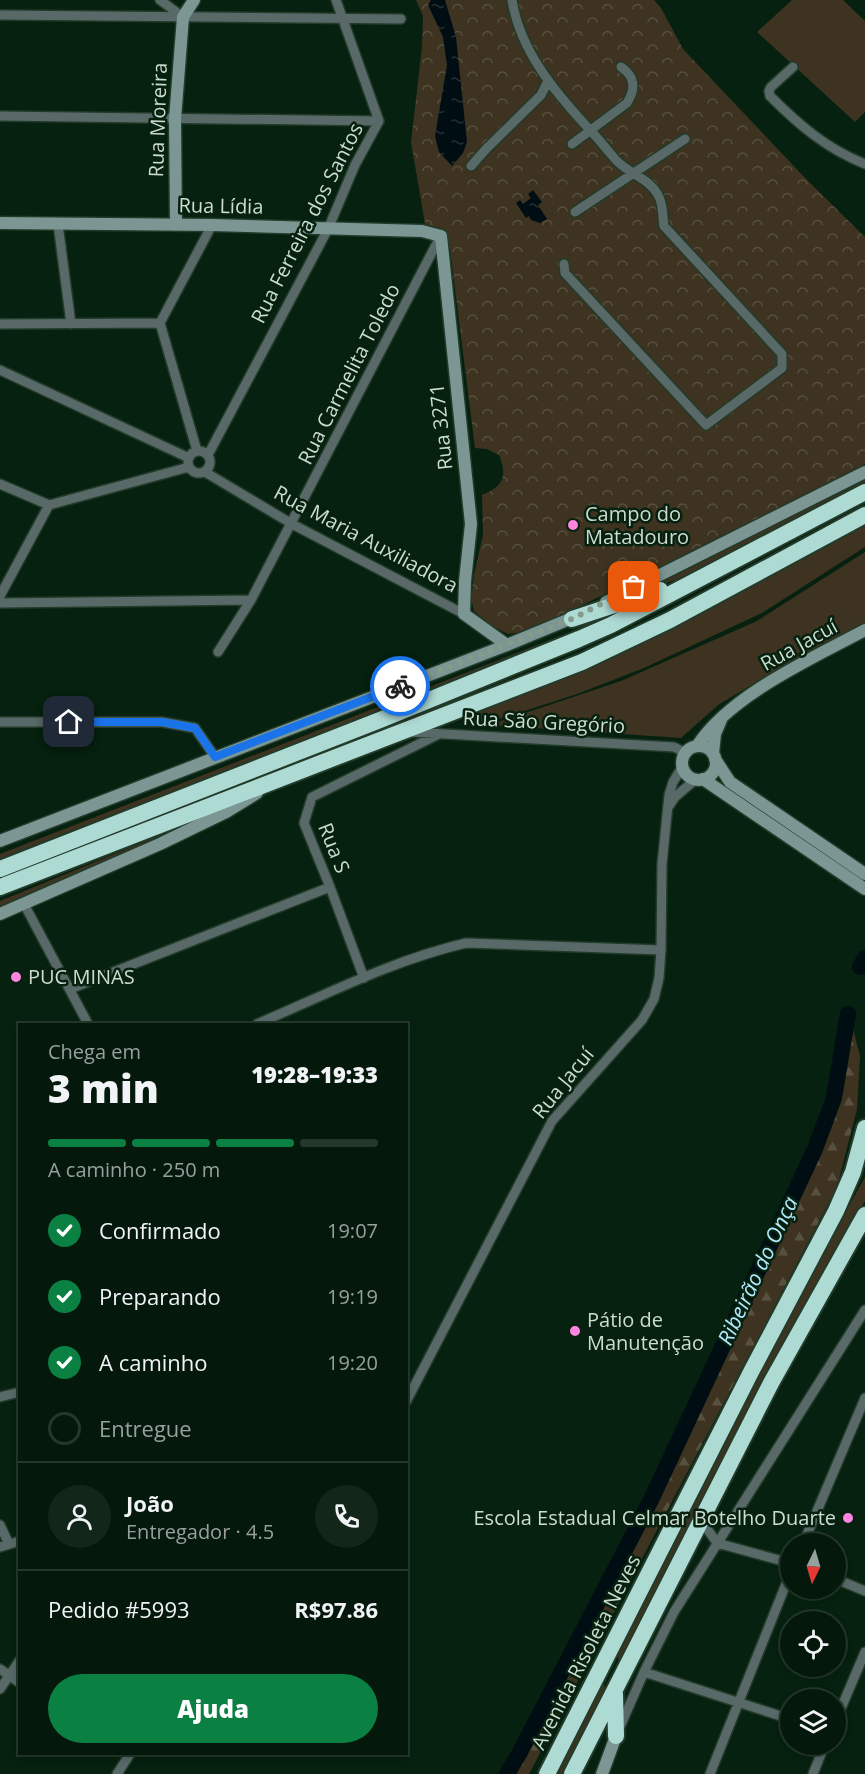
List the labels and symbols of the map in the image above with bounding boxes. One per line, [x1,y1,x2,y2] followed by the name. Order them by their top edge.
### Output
[142,62,173,178] street label: Rua Moreira
[244,118,369,328] street label: Rua Ferreira dos Santos
[178,191,264,220] street label: Rua Lídia
[291,279,406,469] street label: Rua Carmelita Toledo
[423,383,458,472] street label: Rua 3271
[270,479,463,599] street label: Rua Maria Auxiliadora
[585,500,689,550] place label: Campo do Matadouro
[566,518,580,532] marker: Campo do Matadouro
[608,561,659,612] pin
[755,612,843,677] street label: Rua Jacuí
[370,656,430,716] courier
[43,696,94,747] pin
[462,704,626,739] street label: Rua São Gregório
[312,819,357,877] street label: Rua S
[28,963,135,990] place label: PUC MINAS
[9,970,23,984] marker: PUC MINAS
[526,1041,600,1124] street label: Rua Jacuí
[710,1192,804,1349] water label: Ribeirão do Onça
[587,1306,704,1356] place label: Pátio de Manutenção
[568,1324,582,1338] marker: Pátio de Manutenção
[473,1504,836,1531] place label: Escola Estadual Celmar Botelho Duarte
[841,1511,855,1525] marker: Escola Estadual Celmar Botelho Duarte
[780,1533,846,1599] north arrow
[525,1550,646,1754] street label: Avenida Risoleta Neves

